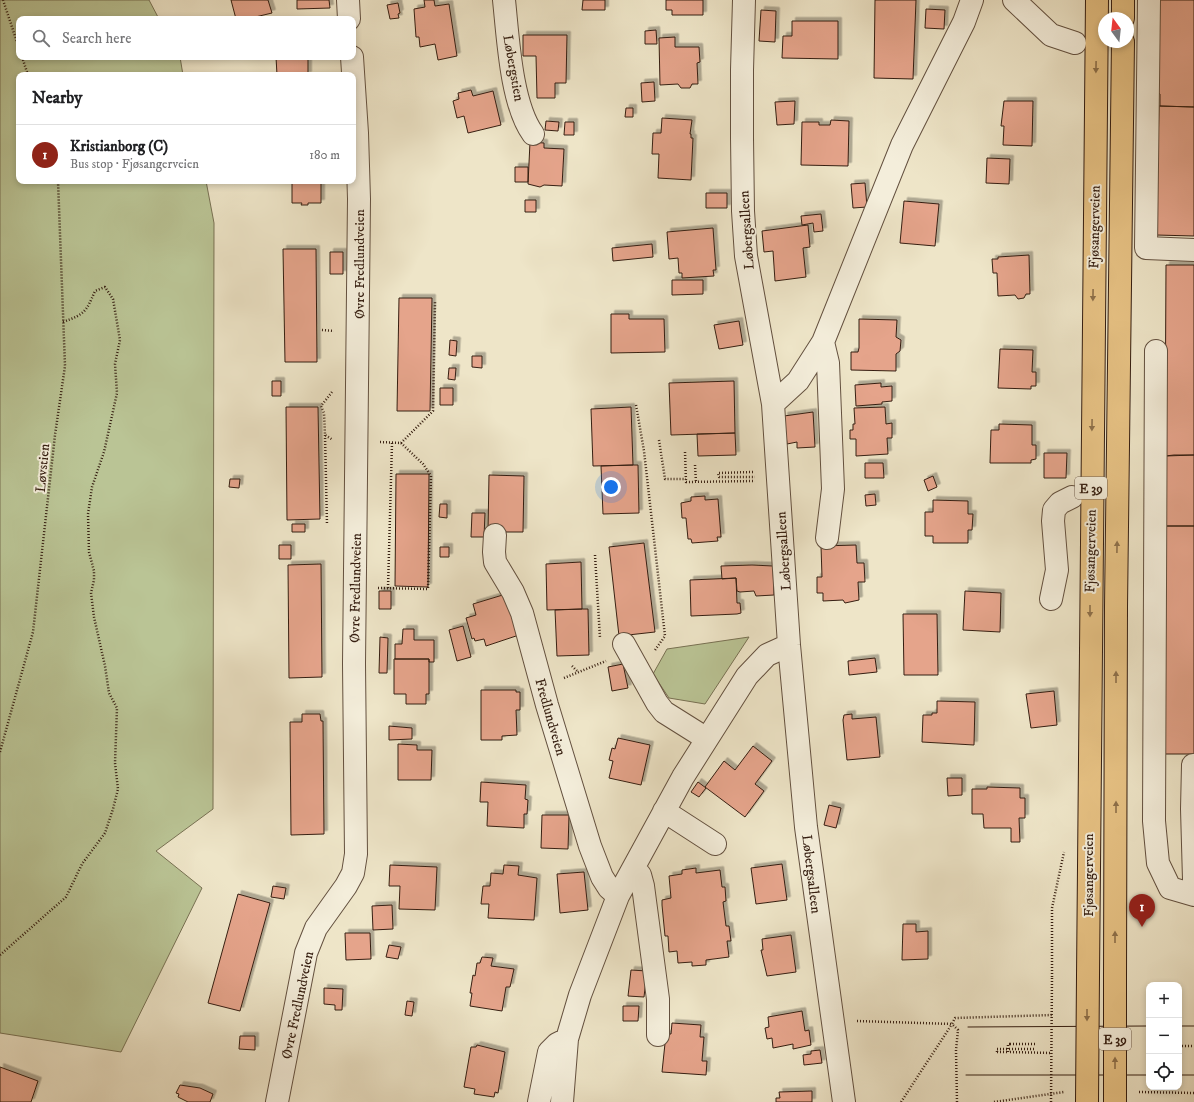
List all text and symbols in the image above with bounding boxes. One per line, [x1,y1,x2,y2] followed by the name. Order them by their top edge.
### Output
[1098,12,1134,48] north arrow
[16,16,356,60] search box
[30,27,52,49] icon: search
[62,29,131,48] text: Search here
[498,34,528,103] street label: Løbergstien
[1093,61,1099,74] one-way arrow
[32,87,82,109] text: Nearby
[70,137,168,156] text: Kristianborg (C)
[43,147,47,163] text: 1
[309,147,340,163] text: 180 m
[70,156,199,172] text: Bus stop · Fjøsangerveien
[1085,185,1105,269] street label: Fjøsangerveien
[735,189,759,270] street label: Løbergsalleen
[351,208,369,319] street label: Øvre Fredlundveien
[1090,289,1096,302] one-way arrow
[1089,419,1095,432] one-way arrow
[32,442,54,493] street label: Løvstien
[601,477,621,497] your location
[1075,477,1107,499] road number: E 39
[1081,509,1101,593] street label: Fjøsangerveien
[772,510,796,591] street label: Løbergsalleen
[346,532,366,643] street label: Øvre Fredlundveien
[1114,540,1120,553] one-way arrow
[1087,605,1093,618] one-way arrow
[1113,670,1119,683] one-way arrow
[530,677,570,759] street label: Fredlundveien
[1113,800,1119,813] one-way arrow
[1080,833,1098,917] street label: Fjøsangerveien
[797,834,825,915] street label: Løbergsalleen
[1129,894,1155,927] pin: 1
[1112,931,1119,943] one-way arrow
[278,949,318,1061] street label: Øvre Fredlundveien
[1146,982,1182,1090] map controls
[1146,982,1182,1018] button: +
[1084,1009,1090,1022] one-way arrow
[1146,1018,1182,1054] button: −
[1099,1028,1131,1050] road number: E 39
[1146,1054,1182,1090] button: locate
[1112,1056,1118,1069] one-way arrow

